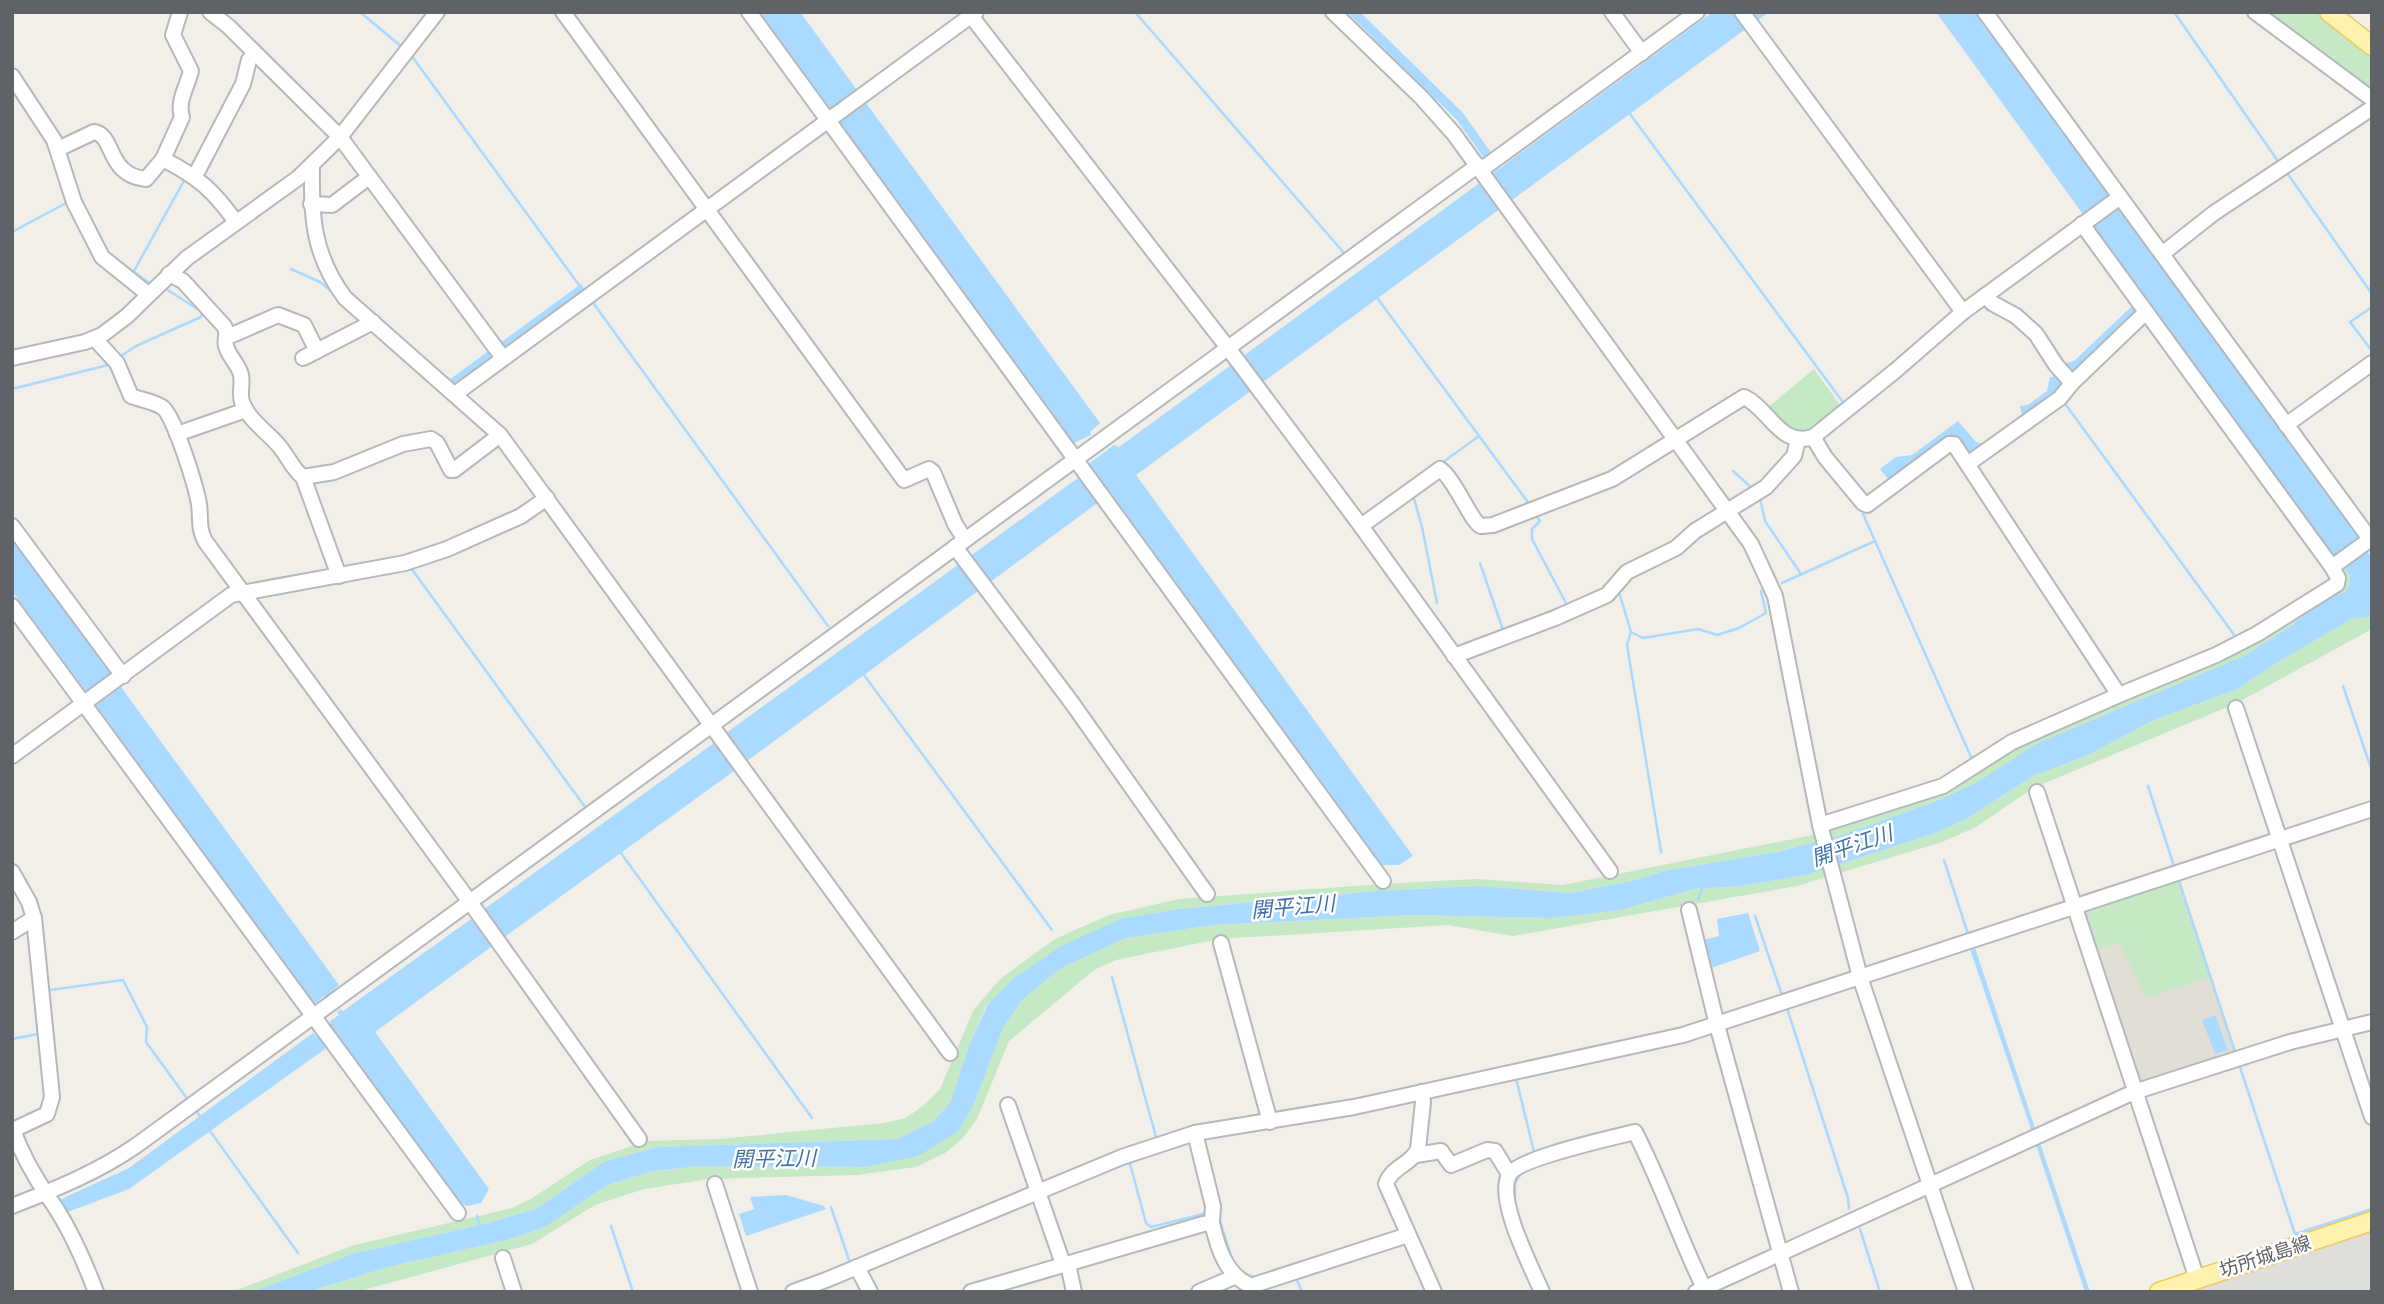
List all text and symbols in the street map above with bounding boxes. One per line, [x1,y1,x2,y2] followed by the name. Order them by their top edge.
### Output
[1808,818,1898,871] water label: 開平江川
[1250,889,1338,923] water label: 開平江川
[732,1144,818,1172] water label: 開平江川
[2216,1230,2314,1282] street label: 坊所城島線

